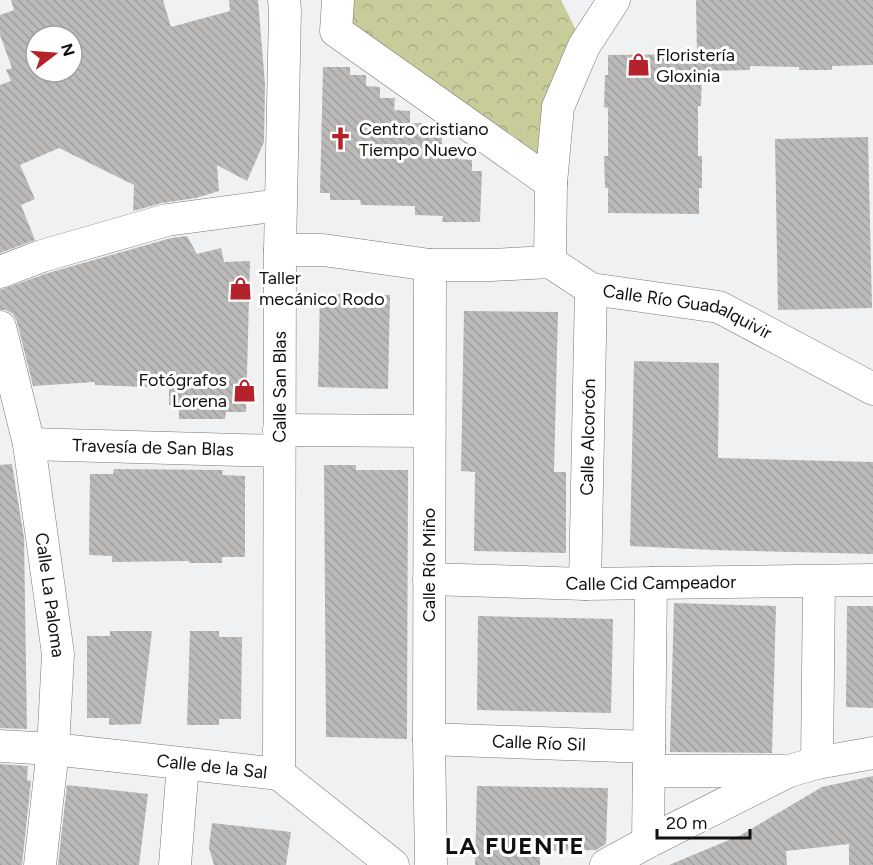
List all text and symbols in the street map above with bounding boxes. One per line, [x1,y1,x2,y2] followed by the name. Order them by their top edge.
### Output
[24,24,84,84] north arrow
[57,41,79,58] text: N
[656,44,735,87] place label: Floristería Gloxinia
[625,52,651,78] shop icon: Floristería Gloxinia
[359,118,489,161] place label: Centro cristiano Tiempo Nuevo
[328,126,354,152] church icon: Centro cristiano Tiempo Nuevo
[259,267,385,310] place label: Taller mecánico Rodo
[228,275,254,301] shop icon: Taller mecánico Rodo
[601,280,776,344] street label: Calle Río Guadalquivir
[269,331,291,443] street label: Calle San Blas
[138,369,227,412] place label: Fotógrafos Lorena
[232,377,258,403] shop icon: Fotógrafos Lorena
[576,378,600,496] street label: Calle Alcorcón
[72,434,234,461] street label: Travesía de San Blas
[418,508,440,622] street label: Calle Río Miño
[30,531,69,659] street label: Calle La Paloma
[565,571,736,595] street label: Calle Cid Campeador
[492,730,586,756] street label: Calle Río Sil
[156,750,268,784] street label: Calle de la Sal
[657,802,750,840] scale bar
[666,812,707,834] text: 20 m
[445,831,585,860] district label: LA FUENTE

